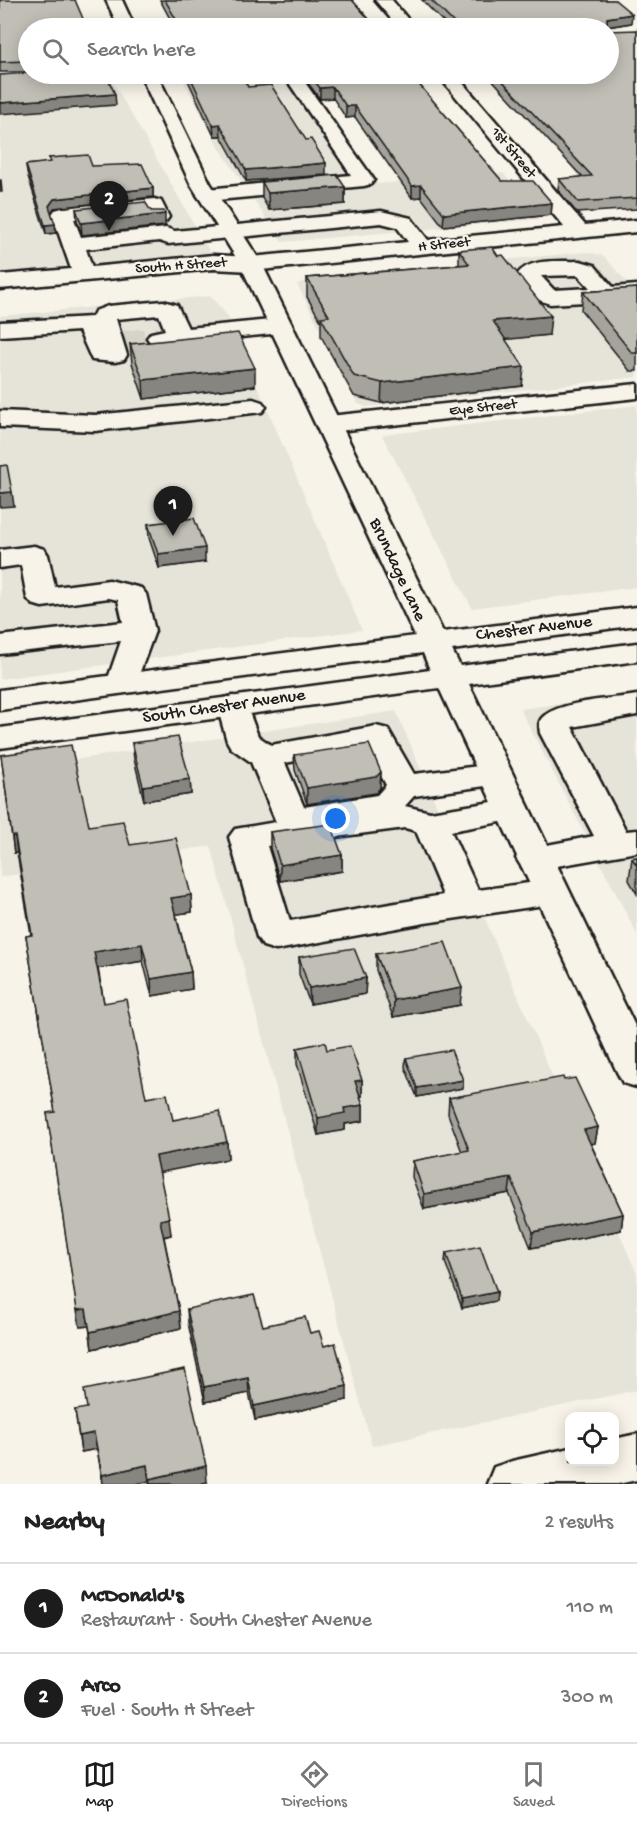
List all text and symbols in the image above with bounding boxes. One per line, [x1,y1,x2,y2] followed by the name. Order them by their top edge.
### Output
[18,18,619,84] search box
[39,35,72,68] icon: search
[87,38,195,64] text: Search here
[486,123,541,184] street label: 1st Street
[90,182,128,231] pin: 2
[417,233,473,257] street label: H Street
[135,254,229,278] street label: South H Street
[448,395,520,421] street label: Eye Street
[154,486,192,536] pin: 1
[364,514,430,626] street label: Brundage Lane
[475,611,594,647] street label: Chester Avenue
[141,685,307,729] street label: South Chester Avenue
[321,804,350,833] your location
[565,1412,619,1466] map controls
[565,1412,619,1466] button: locate
[24,1508,105,1539] text: Nearby
[544,1512,613,1535] text: 2 results
[81,1584,184,1610] text: McDonald's
[39,1597,48,1620] text: 1
[567,1597,613,1620] text: 110 m
[81,1610,372,1633] text: Restaurant · South Chester Avenue
[81,1674,121,1700] text: Arco
[39,1687,48,1710] text: 2
[561,1687,613,1710] text: 300 m
[81,1700,253,1723] text: Fuel · South H Street
[83,1758,116,1813] tab: Map
[282,1758,347,1813] tab: Directions
[513,1758,554,1813] tab: Saved

